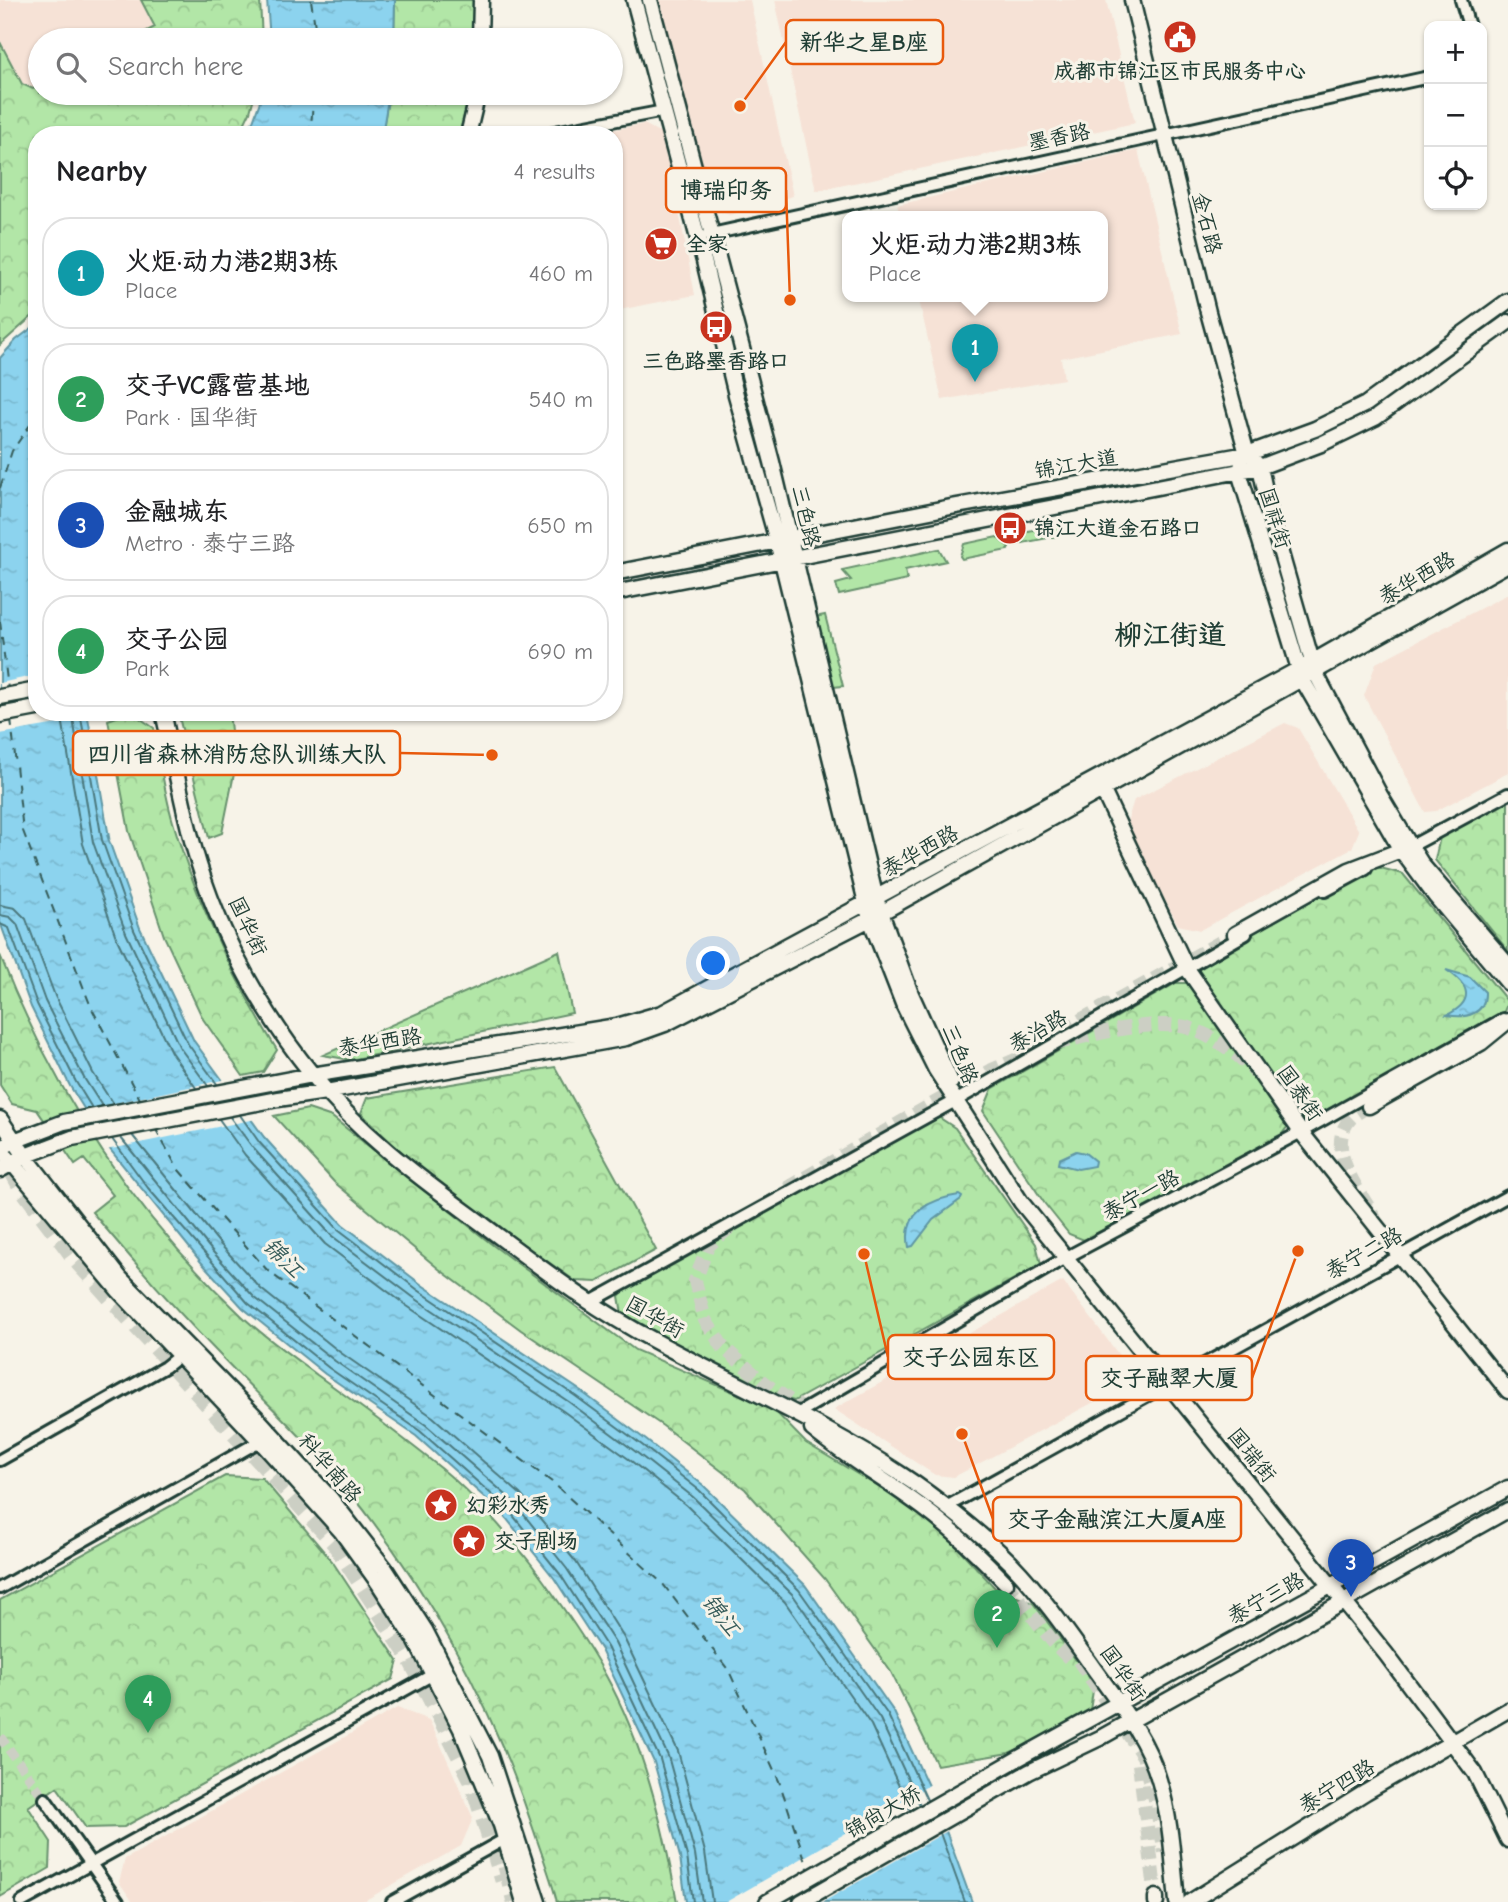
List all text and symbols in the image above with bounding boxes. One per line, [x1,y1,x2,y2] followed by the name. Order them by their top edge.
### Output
[1161,18,1199,56] public building icon: 成都市锦江区市民服务中心
[786,20,943,64] callout: 新华之星B座
[1424,21,1487,210] map controls
[1424,21,1487,84] button: +
[28,28,623,105] search box
[799,29,929,56] text: 新华之星B座
[52,48,90,86] icon: search
[108,52,243,82] text: Search here
[1054,59,1306,83] place label: 成都市锦江区市民服务中心
[1424,84,1487,147] button: −
[1026,119,1092,155] street label: 墨香路
[1424,147,1487,210] button: locate
[56,154,147,189] text: Nearby
[513,158,595,185] text: 4 results
[666,168,786,212] callout: 博瑞印务
[680,177,772,204] text: 博瑞印务
[1188,190,1226,256] street label: 金石路
[842,211,1108,302] popup
[642,225,680,263] supermarket icon: 全家
[869,230,1081,260] text: 火炬·动力港2期3栋
[686,232,728,256] place label: 全家
[125,247,338,277] text: 火炬·动力港2期3栋
[76,260,86,287] text: 1
[529,260,593,287] text: 460 m
[869,260,921,287] text: Place
[125,277,177,304] text: Place
[697,308,735,346] bus stop icon: 三色路墨香路口
[952,324,998,382] pin: 1
[643,349,790,373] place label: 三色路墨香路口
[125,371,309,401] text: 交子VC露营基地
[75,386,87,413] text: 2
[529,386,593,413] text: 540 m
[125,404,257,431] text: Park · 国华街
[1033,445,1119,483] street label: 锦江大道
[787,483,825,549] street label: 三色路
[1254,484,1296,552] street label: 国祥街
[125,497,229,527] text: 金融城东
[991,509,1029,547] bus stop icon: 锦江大道金石路口
[75,512,87,539] text: 3
[527,512,593,539] text: 650 m
[1034,516,1202,540] place label: 锦江大道金石路口
[125,530,295,557] text: Metro · 泰宁三路
[1375,547,1459,609] street label: 泰华西路
[1114,619,1226,651] district label: 柳江街道
[125,625,229,655] text: 交子公园
[76,638,86,665] text: 4
[528,638,593,665] text: 690 m
[125,655,169,682] text: Park
[73,731,400,775] callout: 四川省森林消防总队训练大队
[88,741,387,768] text: 四川省森林消防总队训练大队
[877,820,963,882] street label: 泰华西路
[224,892,272,960] street label: 国华街
[696,946,730,980] your location
[1005,1005,1071,1057] street label: 泰治路
[937,1020,983,1088] street label: 三色路
[337,1024,423,1060] street label: 泰华西路
[1272,1060,1328,1126] street label: 国泰街
[1098,1165,1184,1225] street label: 泰宁一路
[1321,1222,1407,1284] street label: 泰宁二路
[257,1232,310,1285] water label: 锦江
[622,1291,688,1343] street label: 国华街
[888,1335,1054,1379] callout: 交子公园东区
[902,1344,1040,1371] text: 交子公园东区
[1086,1356,1252,1400] callout: 交子融翠大厦
[1100,1365,1238,1392] text: 交子融翠大厦
[1223,1423,1281,1487] street label: 国瑞街
[293,1428,367,1508] street label: 科华南路
[422,1486,460,1524] place icon: 幻彩水秀
[466,1493,550,1517] place label: 幻彩水秀
[993,1497,1241,1541] callout: 交子金融滨江大厦A座
[1007,1506,1227,1533] text: 交子金融滨江大厦A座
[450,1522,488,1560] place icon: 交子剧场
[494,1529,578,1553] place label: 交子剧场
[1328,1539,1374,1597] pin: 3
[1223,1567,1309,1629] street label: 泰宁三路
[696,1589,746,1642] water label: 锦江
[974,1590,1020,1648] pin: 2
[1095,1640,1151,1706] street label: 国华街
[125,1675,171,1733] pin: 4
[1295,1754,1379,1818] street label: 泰宁四路
[841,1781,925,1843] street label: 锦尚大桥

